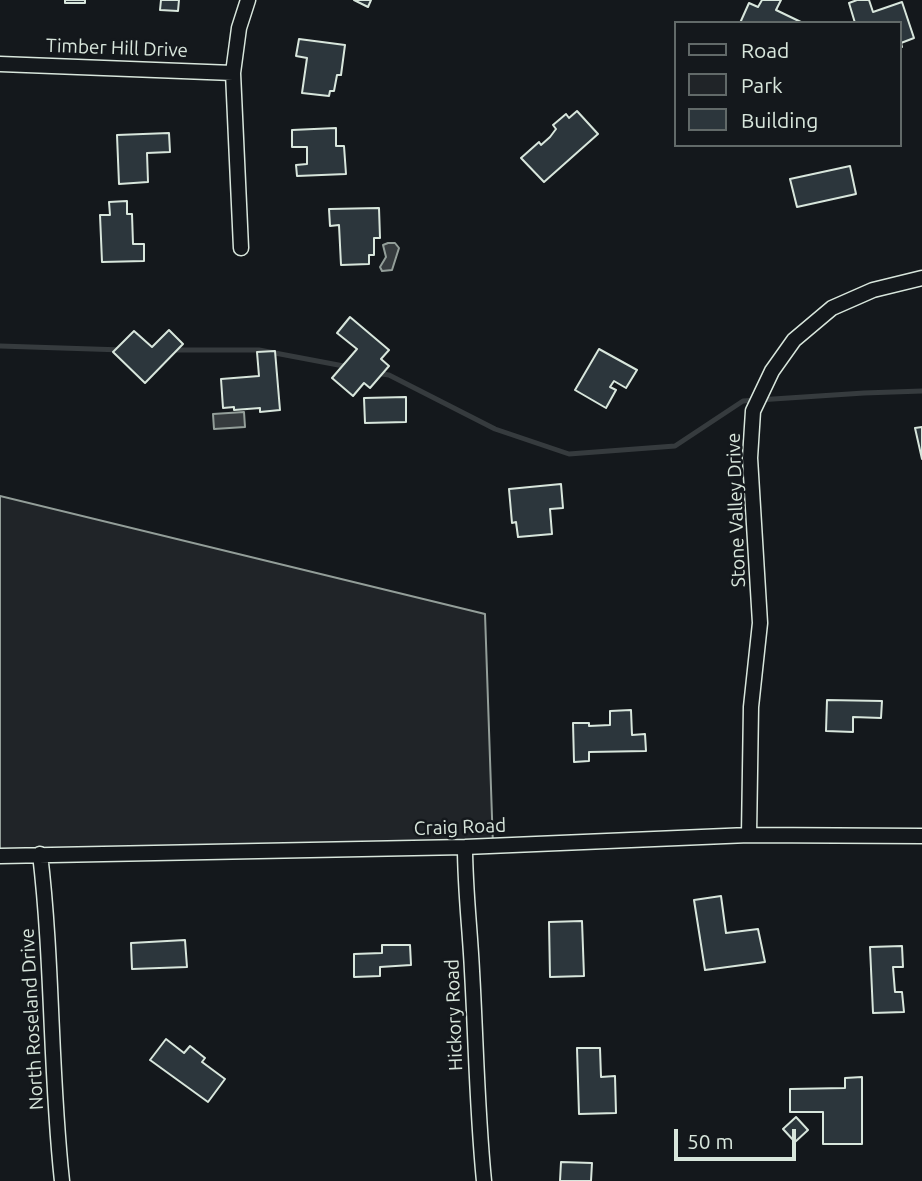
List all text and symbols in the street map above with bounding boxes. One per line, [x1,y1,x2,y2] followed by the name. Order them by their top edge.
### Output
[674,21,901,147] legend
[46,34,188,62] street label: Timber Hill Drive
[741,38,789,62] text: Road
[741,73,783,97] text: Park
[741,108,818,132] text: Building
[722,432,750,588] street label: Stone Valley Drive
[413,814,507,840] street label: Craig Road
[16,927,48,1111] street label: North Roseland Drive
[441,959,467,1071] street label: Hickory Road
[677,1114,800,1158] scale bar
[687,1129,734,1153] text: 50 m

